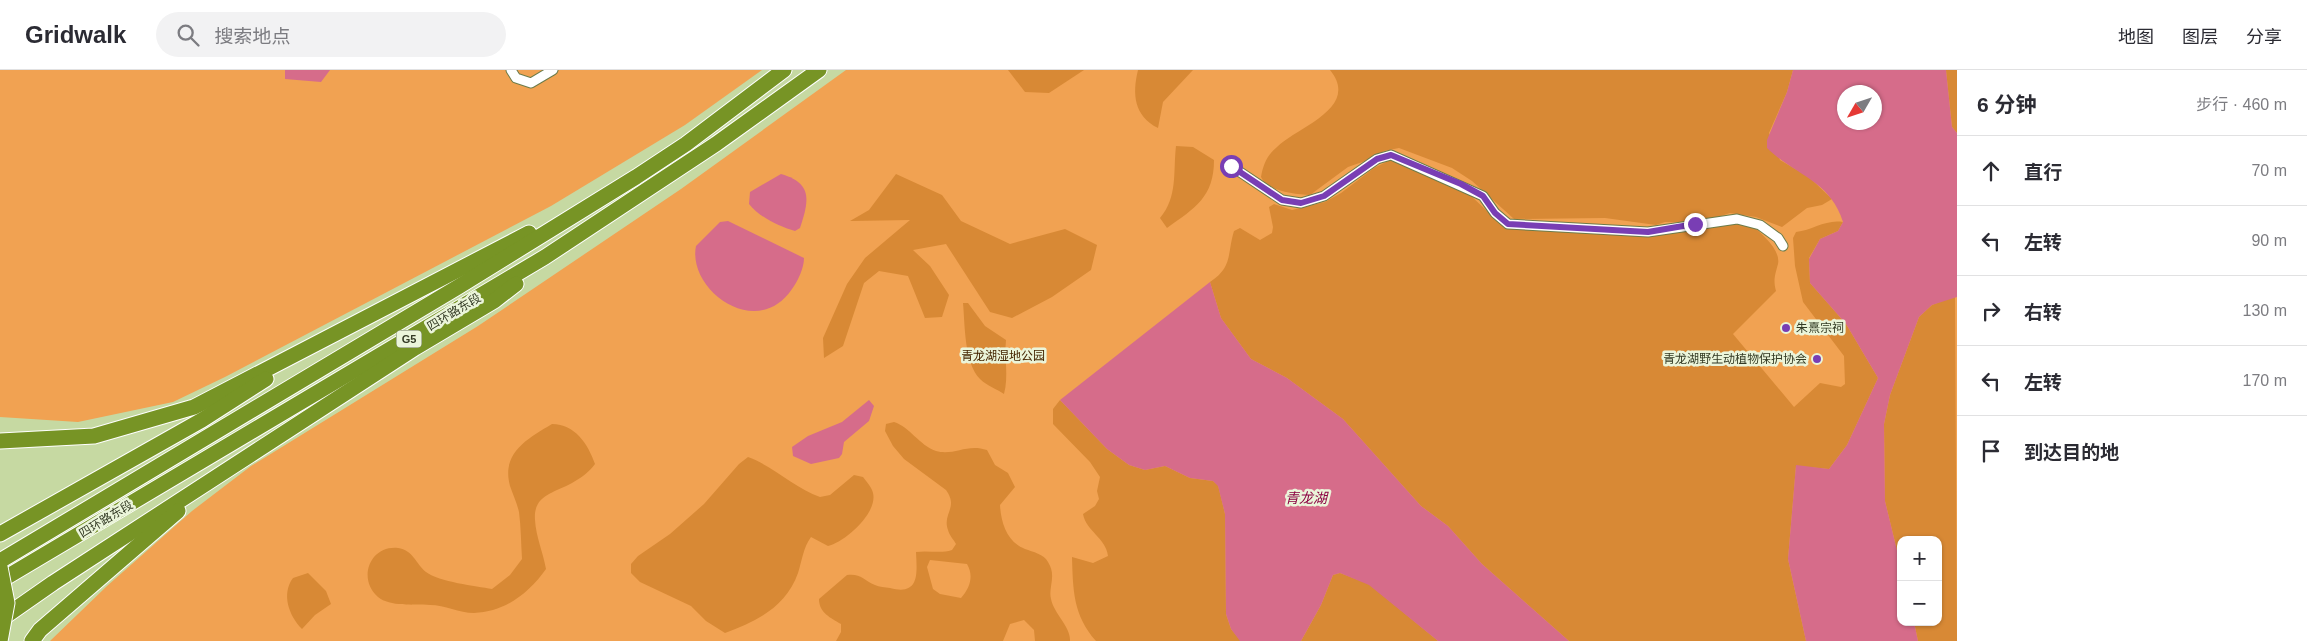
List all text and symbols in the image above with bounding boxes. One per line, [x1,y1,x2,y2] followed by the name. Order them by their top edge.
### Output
[156,12,506,57] search box
[25,21,126,48] text: Gridwalk
[174,21,202,49] icon: search
[214,26,290,47] text: 搜索地点
[2118,27,2154,47] text: 地图
[2182,27,2218,47] text: 图层
[2246,27,2282,47] text: 分享
[1837,85,1882,130] north arrow
[1977,93,2037,116] text: 6 分钟
[2196,96,2287,113] text: 步行 · 460 m
[1220,155,1243,178] route start
[1977,157,2005,185] icon: ahead
[2024,162,2062,183] text: 直行
[2251,162,2287,179] text: 70 m
[1684,213,1707,236] route end
[1977,227,2005,255] icon: left
[2024,232,2062,253] text: 左转
[2251,232,2287,249] text: 90 m
[425,291,483,333] street label: 四环路东段
[1977,297,2005,325] icon: right
[2024,302,2062,323] text: 右转
[2243,302,2287,319] text: 130 m
[1796,321,1844,335] place label: 朱熹宗祠
[1780,322,1792,334] marker: 朱熹宗祠
[396,330,422,348] road number: G5
[961,349,1045,363] park label: 青龙湖湿地公园
[1663,352,1807,366] place label: 青龙湖野生动植物保护协会
[1811,353,1823,365] marker: 青龙湖野生动植物保护协会
[1977,367,2005,395] icon: left
[2024,372,2062,393] text: 左转
[2243,372,2287,389] text: 170 m
[1977,437,2005,465] icon: arrive
[2024,442,2119,463] text: 到达目的地
[1285,490,1329,506] water label: 青龙湖
[77,498,135,540] street label: 四环路东段
[1897,536,1942,626] map controls
[1897,536,1942,581] button: +
[1897,581,1942,626] button: −

